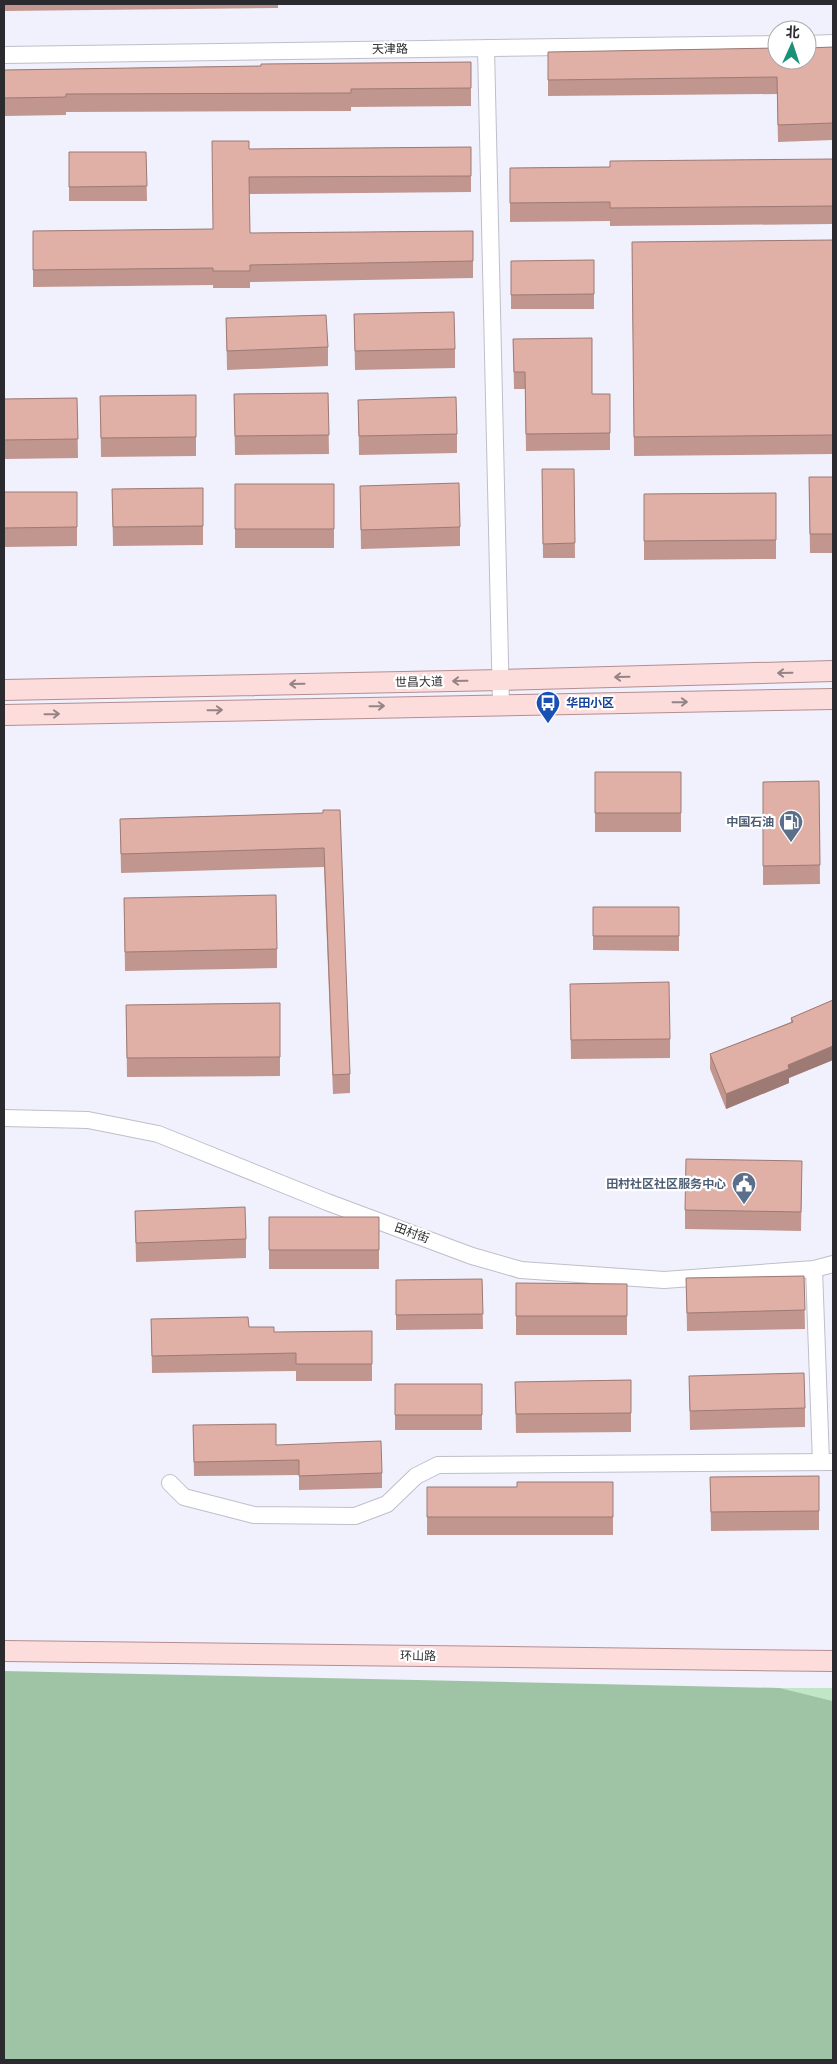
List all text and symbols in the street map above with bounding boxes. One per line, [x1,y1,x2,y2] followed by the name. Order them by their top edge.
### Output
[767,20,817,70] north arrow
[785,22,800,42] text: 北
[372,40,408,57] street label: 天津路
[777,668,793,677] one-way arrow
[614,672,630,682] one-way arrow
[395,673,443,690] street label: 世昌大道
[452,676,468,686] one-way arrow
[289,679,305,688] one-way arrow
[535,690,561,724] bus stop icon: 华田小区
[566,694,614,711] place label: 华田小区
[672,697,688,706] one-way arrow
[369,702,385,711] one-way arrow
[206,705,223,715] one-way arrow
[44,709,60,719] one-way arrow
[778,809,804,843] fuel station icon: 中国石油
[726,813,774,830] place label: 中国石油
[731,1171,757,1205] public building icon: 田村社区社区服务中心
[606,1175,726,1192] place label: 田村社区社区服务中心
[392,1218,432,1247] street label: 田村街
[400,1647,436,1664] street label: 环山路

